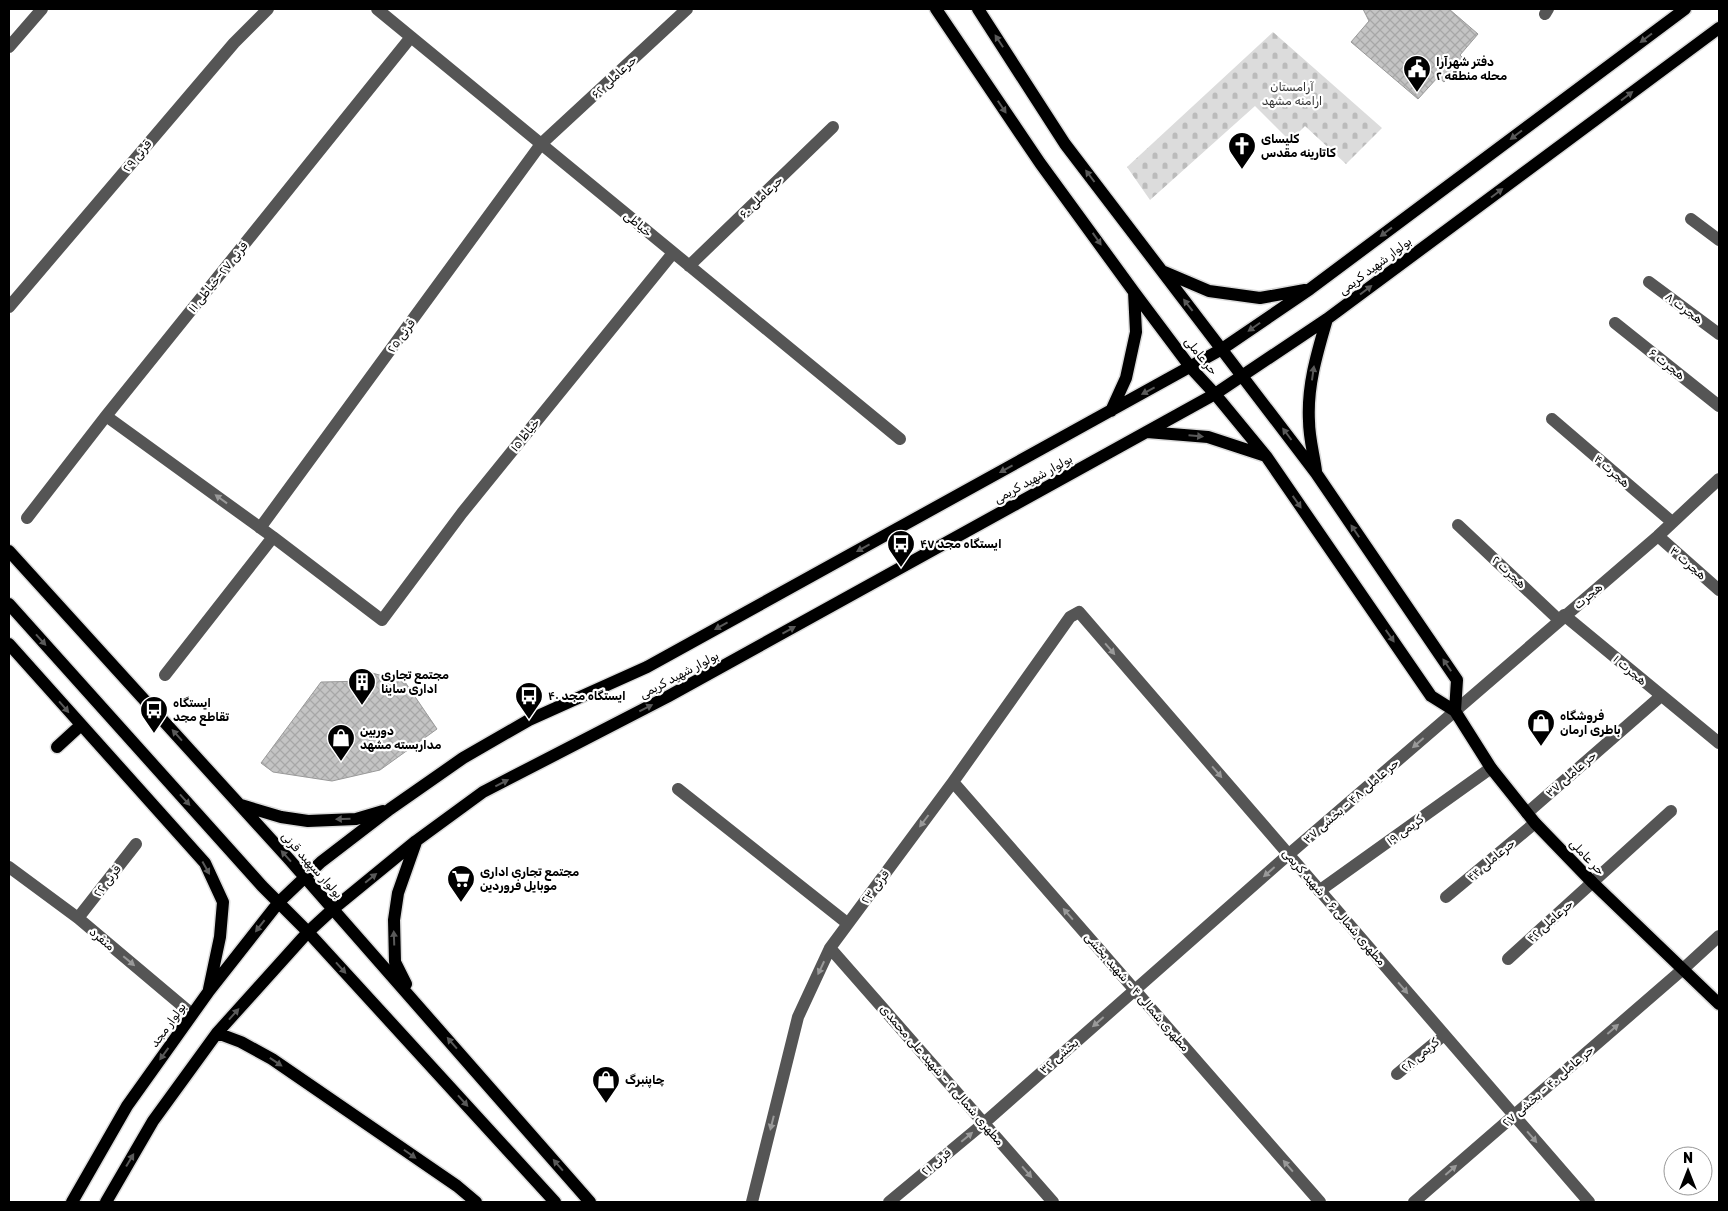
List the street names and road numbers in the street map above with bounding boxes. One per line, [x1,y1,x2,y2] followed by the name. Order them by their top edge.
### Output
[588,52,640,102] street label: حرعاملی ۶۲
[120,137,155,176] street label: قرنی ۲۹
[736,173,786,222] street label: حرعاملی ۶۰
[620,208,655,241] street label: خیاطی
[1336,234,1415,299] street label: بولوار شهید کریمی
[185,239,252,316] street label: قرنی ۲۷-خیاطی ۱۱
[1662,289,1706,327] street label: هجرت ۸
[384,316,419,356] street label: قرنی ۲۵
[1181,334,1220,378] street label: حر عاملی
[1646,345,1688,384] street label: هجرت ۶
[507,416,543,454] street label: خیاط ۱۵
[991,452,1075,507] street label: بولوار شهید کریمی
[1591,452,1633,491] street label: هجرت ۴
[1666,543,1709,583] street label: هجرت ۳
[1488,553,1529,592] street label: هجرت ۲
[1571,580,1606,613] street label: هجرت
[637,648,721,703] street label: بولوار شهید کریمی
[1610,652,1650,689] street label: هجرت ۱
[1543,748,1600,801] street label: حر عاملی ۳۷
[1300,756,1402,847] street label: حر عاملی ۴۸ - بخشی ۳۷
[1384,812,1427,849] street label: کریمی ۱۹
[278,829,345,902] street label: بولوار سپهبد قرنی
[1464,836,1518,885] street label: حرعاملی ۴۴
[1566,836,1608,879] street label: حر عاملی
[1279,846,1389,969] street label: مطهری شمالی ۶ - شهید کریمی
[90,862,125,900] street label: قرنی ۲۲
[858,867,893,907] street label: قرنی ۲۳
[1524,897,1577,946] street label: حرعاملی ۴۲
[86,924,118,954] street label: منفرد
[1081,930,1193,1055] street label: مطهری شمالی ۴ - شهید بخشی
[147,1000,190,1051] street label: بولوار مجد
[876,1002,1007,1149] street label: مطهری شمالی ۲ - شهید علی محمدی
[1037,1035,1082,1077] street label: بخشی ۳۲
[1398,1035,1443,1076] street label: کریمی ۲۸
[1499,1042,1597,1130] street label: حر عاملی ۴۰ - بخشی ۲۷
[918,1145,955,1179] street label: قرنی ۲۱

